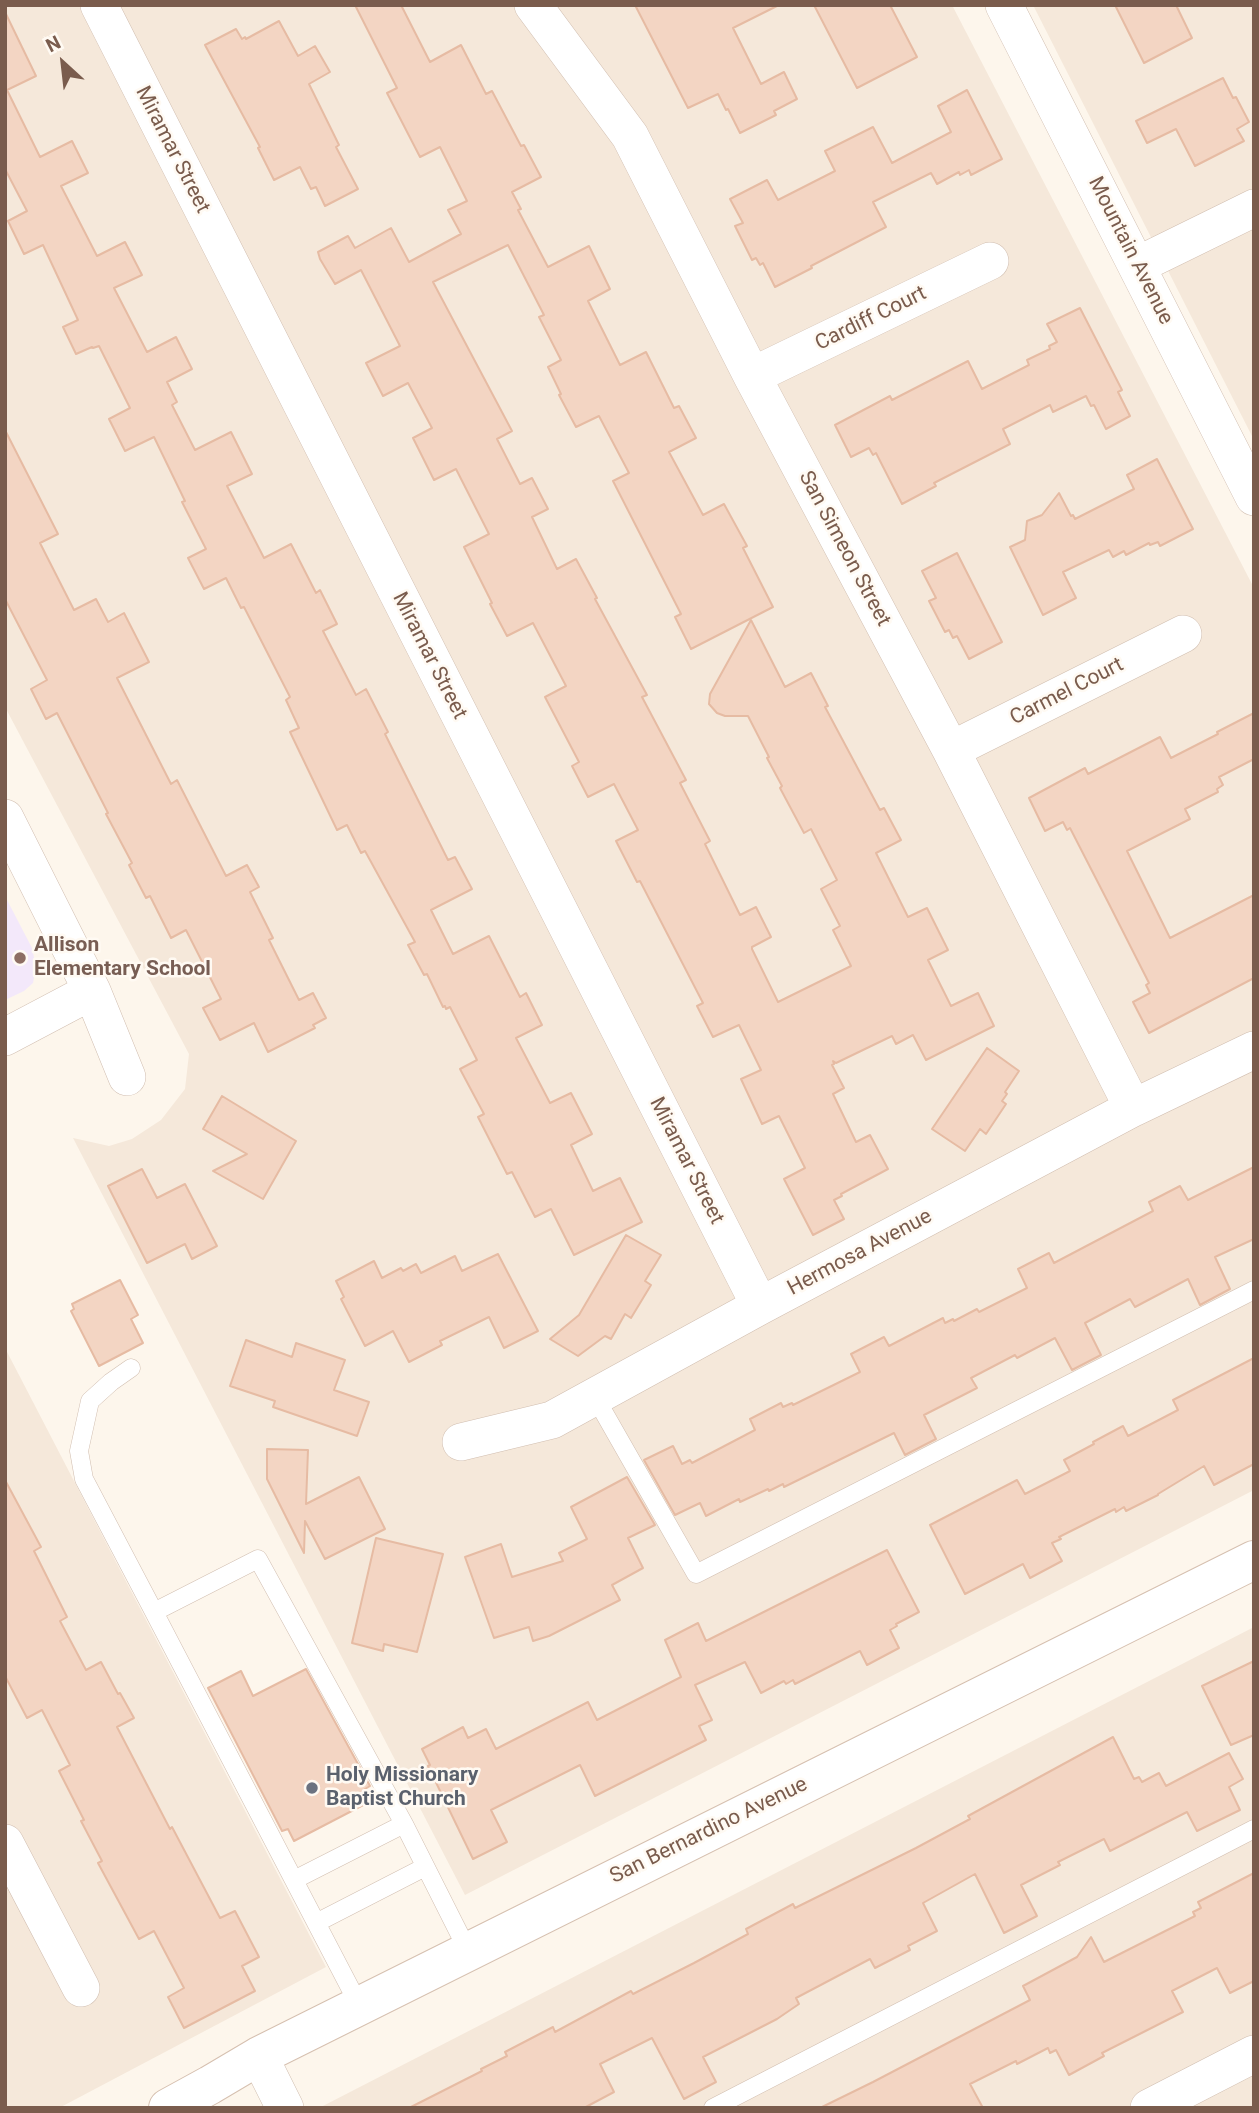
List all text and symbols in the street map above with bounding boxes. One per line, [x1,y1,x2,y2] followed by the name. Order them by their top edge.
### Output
[28,28,98,98] north arrow
[42,31,64,57] text: N
[129,82,215,218] street label: Miramar Street
[1082,173,1178,329] street label: Mountain Avenue
[811,281,931,357] street label: Cardiff Court
[792,467,896,631] street label: San Simeon Street
[386,588,472,724] street label: Miramar Street
[1006,653,1128,731] street label: Carmel Court
[34,933,211,983] place label: Allison Elementary School
[12,950,28,966] marker: Allison Elementary School
[643,1093,729,1229] street label: Miramar Street
[784,1204,936,1302] street label: Hermosa Avenue
[326,1763,478,1813] place label: Holy Missionary Baptist Church
[606,1772,812,1890] street label: San Bernardino Avenue
[304,1780,320,1796] marker: Holy Missionary Baptist Church

